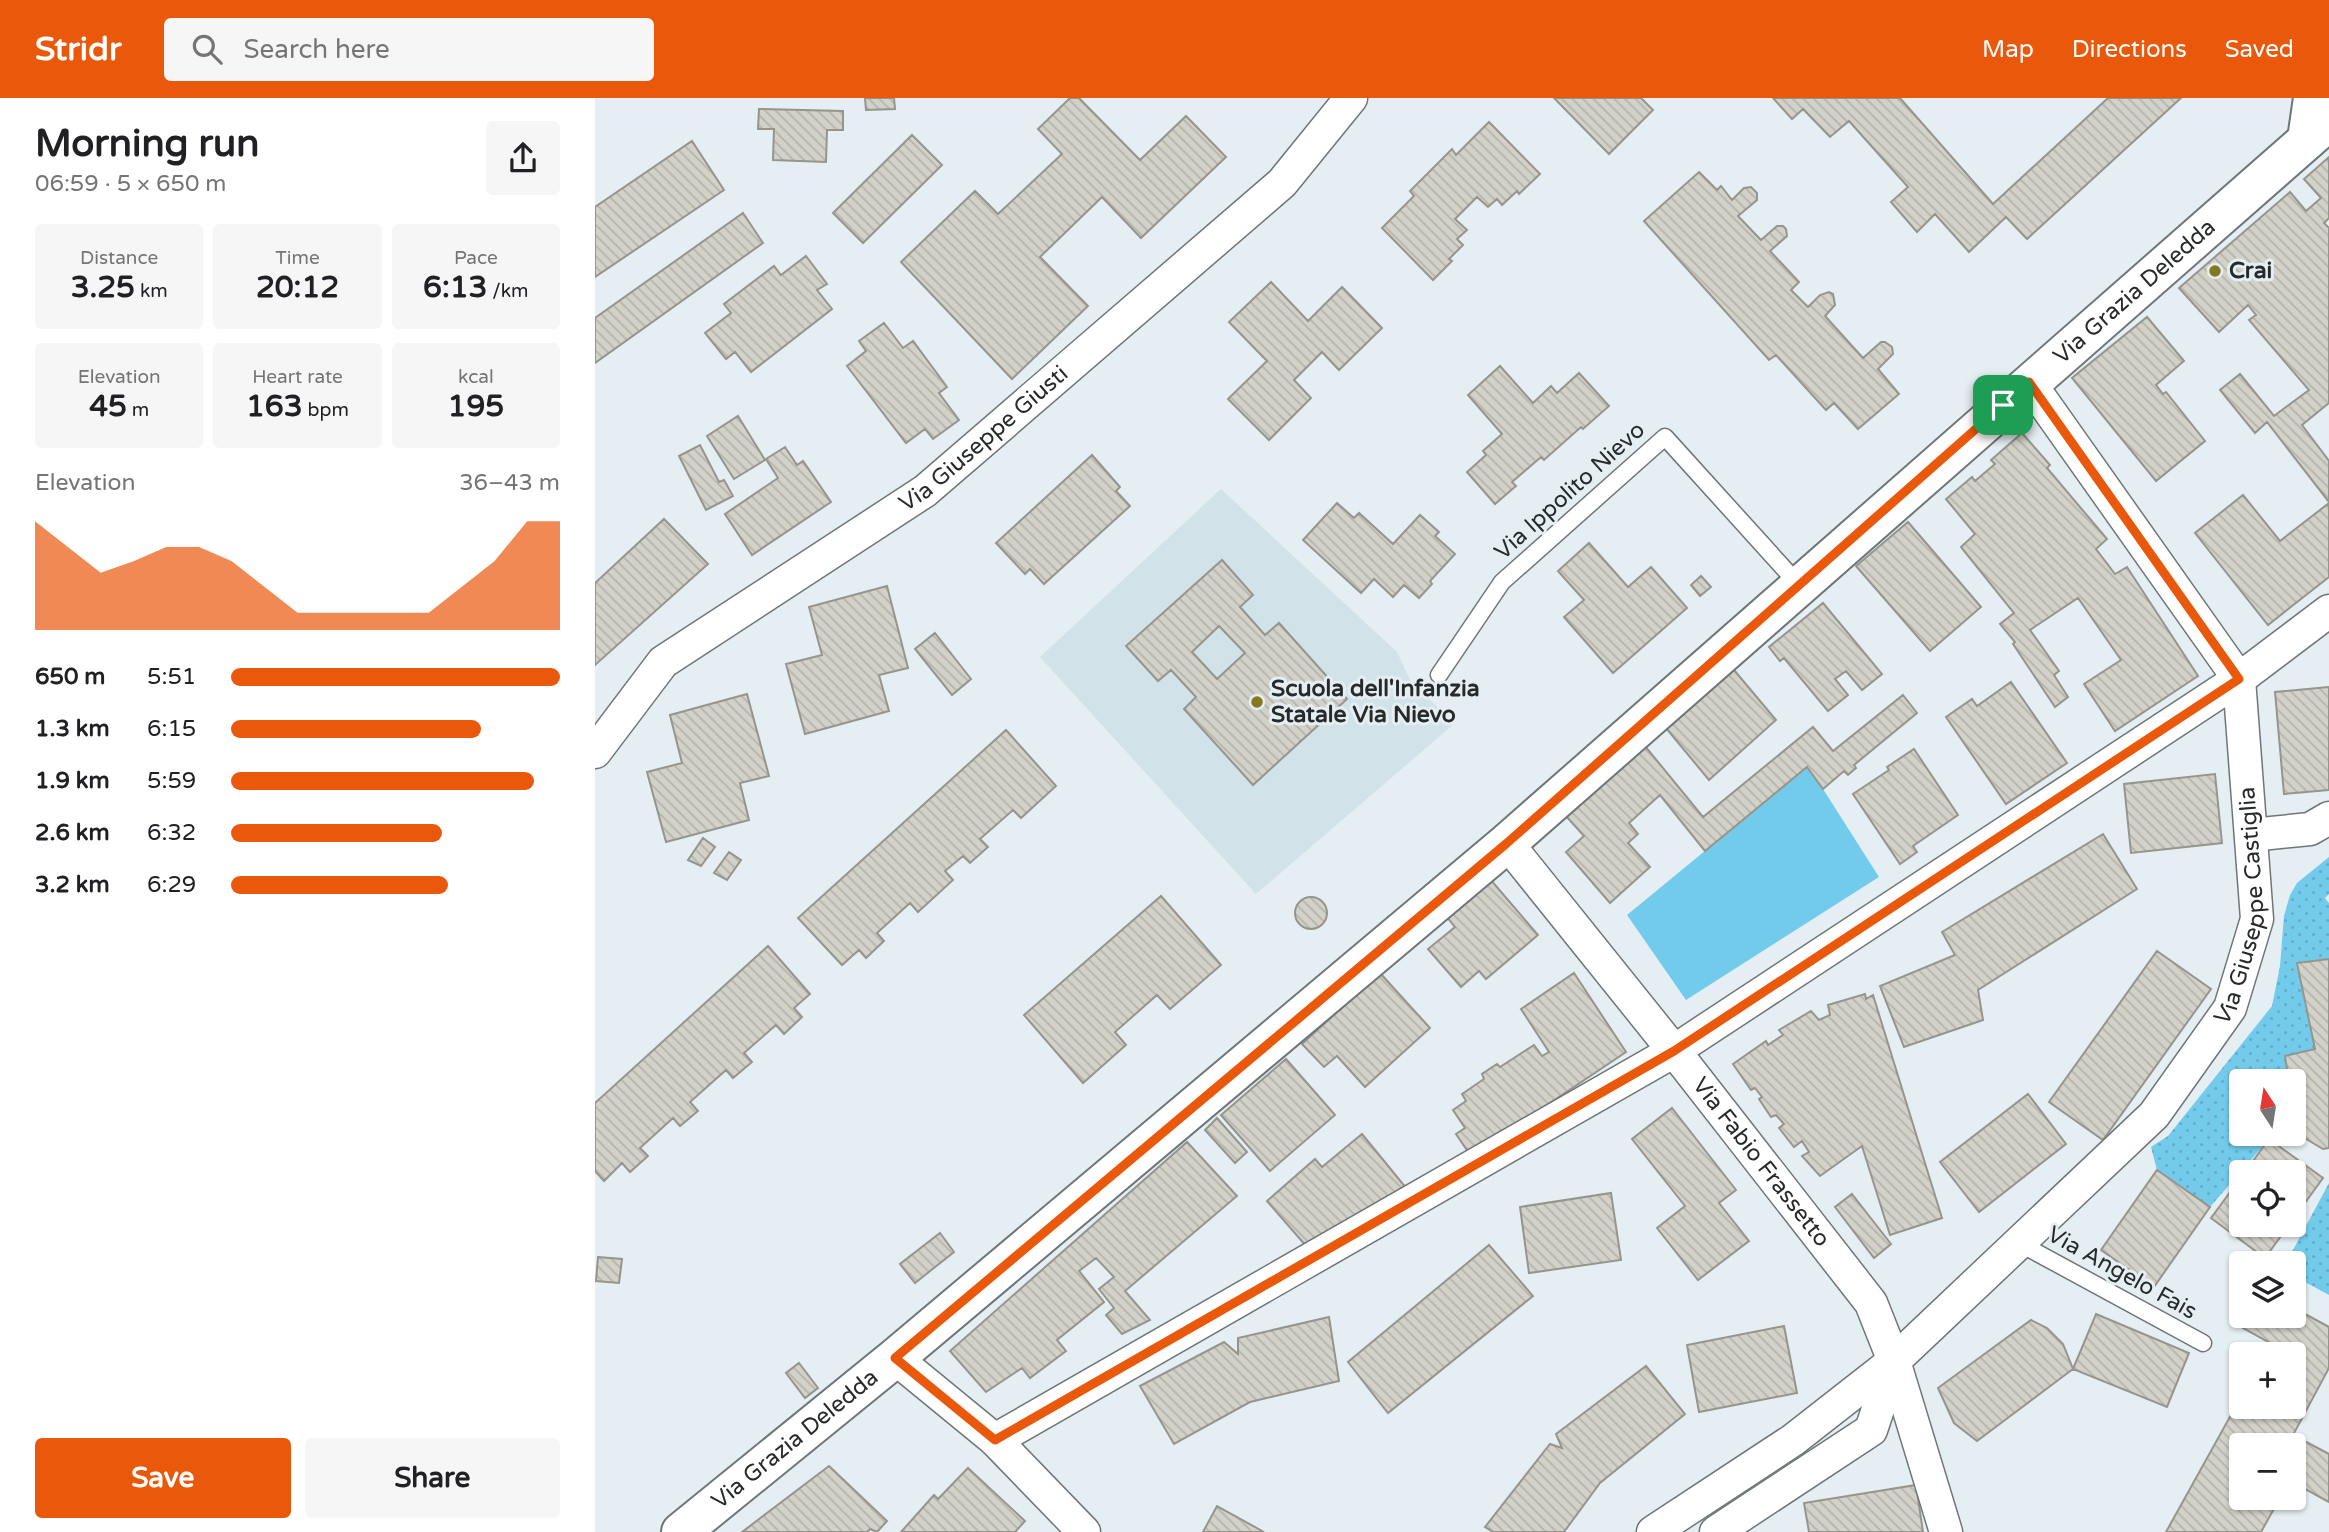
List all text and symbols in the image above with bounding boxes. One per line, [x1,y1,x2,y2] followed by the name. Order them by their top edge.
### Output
[164,18,654,81] search box
[35,30,122,69] text: Stridr
[188,30,226,68] icon: search
[244,34,390,65] text: Search here
[1982,35,2034,64] text: Map
[2072,35,2187,64] text: Directions
[2225,35,2294,64] text: Saved
[35,121,259,167] text: Morning run
[486,121,560,195] button: share
[35,170,226,198] text: 06:59 · 5 × 650 m
[2048,213,2221,370] street label: Via Grazia Deledda
[80,247,158,269] text: Distance
[275,247,320,269] text: Time
[454,247,498,269] text: Pace
[2229,257,2272,285] place label: Crai
[2207,263,2223,279] marker: Crai
[71,269,135,306] text: 3.25
[256,269,339,306] text: 20:12
[423,269,487,306] text: 6:13
[135,280,168,302] text: km
[487,280,529,302] text: /km
[894,360,1074,518] street label: Via Giuseppe Giusti
[78,366,161,388] text: Elevation
[252,366,343,388] text: Heart rate
[458,366,494,388] text: kcal
[1973,375,2033,435] pin
[1984,386,2022,424] icon: arrive
[89,388,127,425] text: 45
[246,388,303,425] text: 163
[448,388,504,425] text: 195
[127,399,149,421] text: m
[303,399,349,421] text: bpm
[1489,416,1651,566] street label: Via Ippolito Nievo
[35,469,136,497] text: Elevation
[459,469,560,497] text: 36–43 m
[35,663,105,691] text: 650 m
[147,663,196,691] text: 5:51
[1271,675,1480,729] place label: Scuola dell'Infanzia Statale Via Nievo
[1249,694,1265,710] marker: Scuola dell'Infanzia Statale Via Nievo
[35,715,110,743] text: 1.3 km
[147,715,196,743] text: 6:15
[35,767,110,795] text: 1.9 km
[147,767,196,795] text: 5:59
[2208,786,2272,1030] street label: Via Giuseppe Castiglia
[35,819,110,847] text: 2.6 km
[147,819,196,847] text: 6:32
[35,871,110,899] text: 3.2 km
[147,871,196,899] text: 6:29
[2229,1069,2307,1146] north arrow
[2229,1069,2306,1510] map controls
[1686,1072,1836,1253] street label: Via Fabio Frassetto
[2229,1160,2306,1237] button: locate
[2042,1220,2202,1326] street label: Via Angelo Fais
[2229,1251,2306,1328] button: layers
[2229,1342,2306,1419] button: +
[706,1363,884,1515] street label: Via Grazia Deledda
[2229,1433,2306,1510] button: −
[35,1438,291,1518] button: Save
[305,1438,560,1518] button: Share

